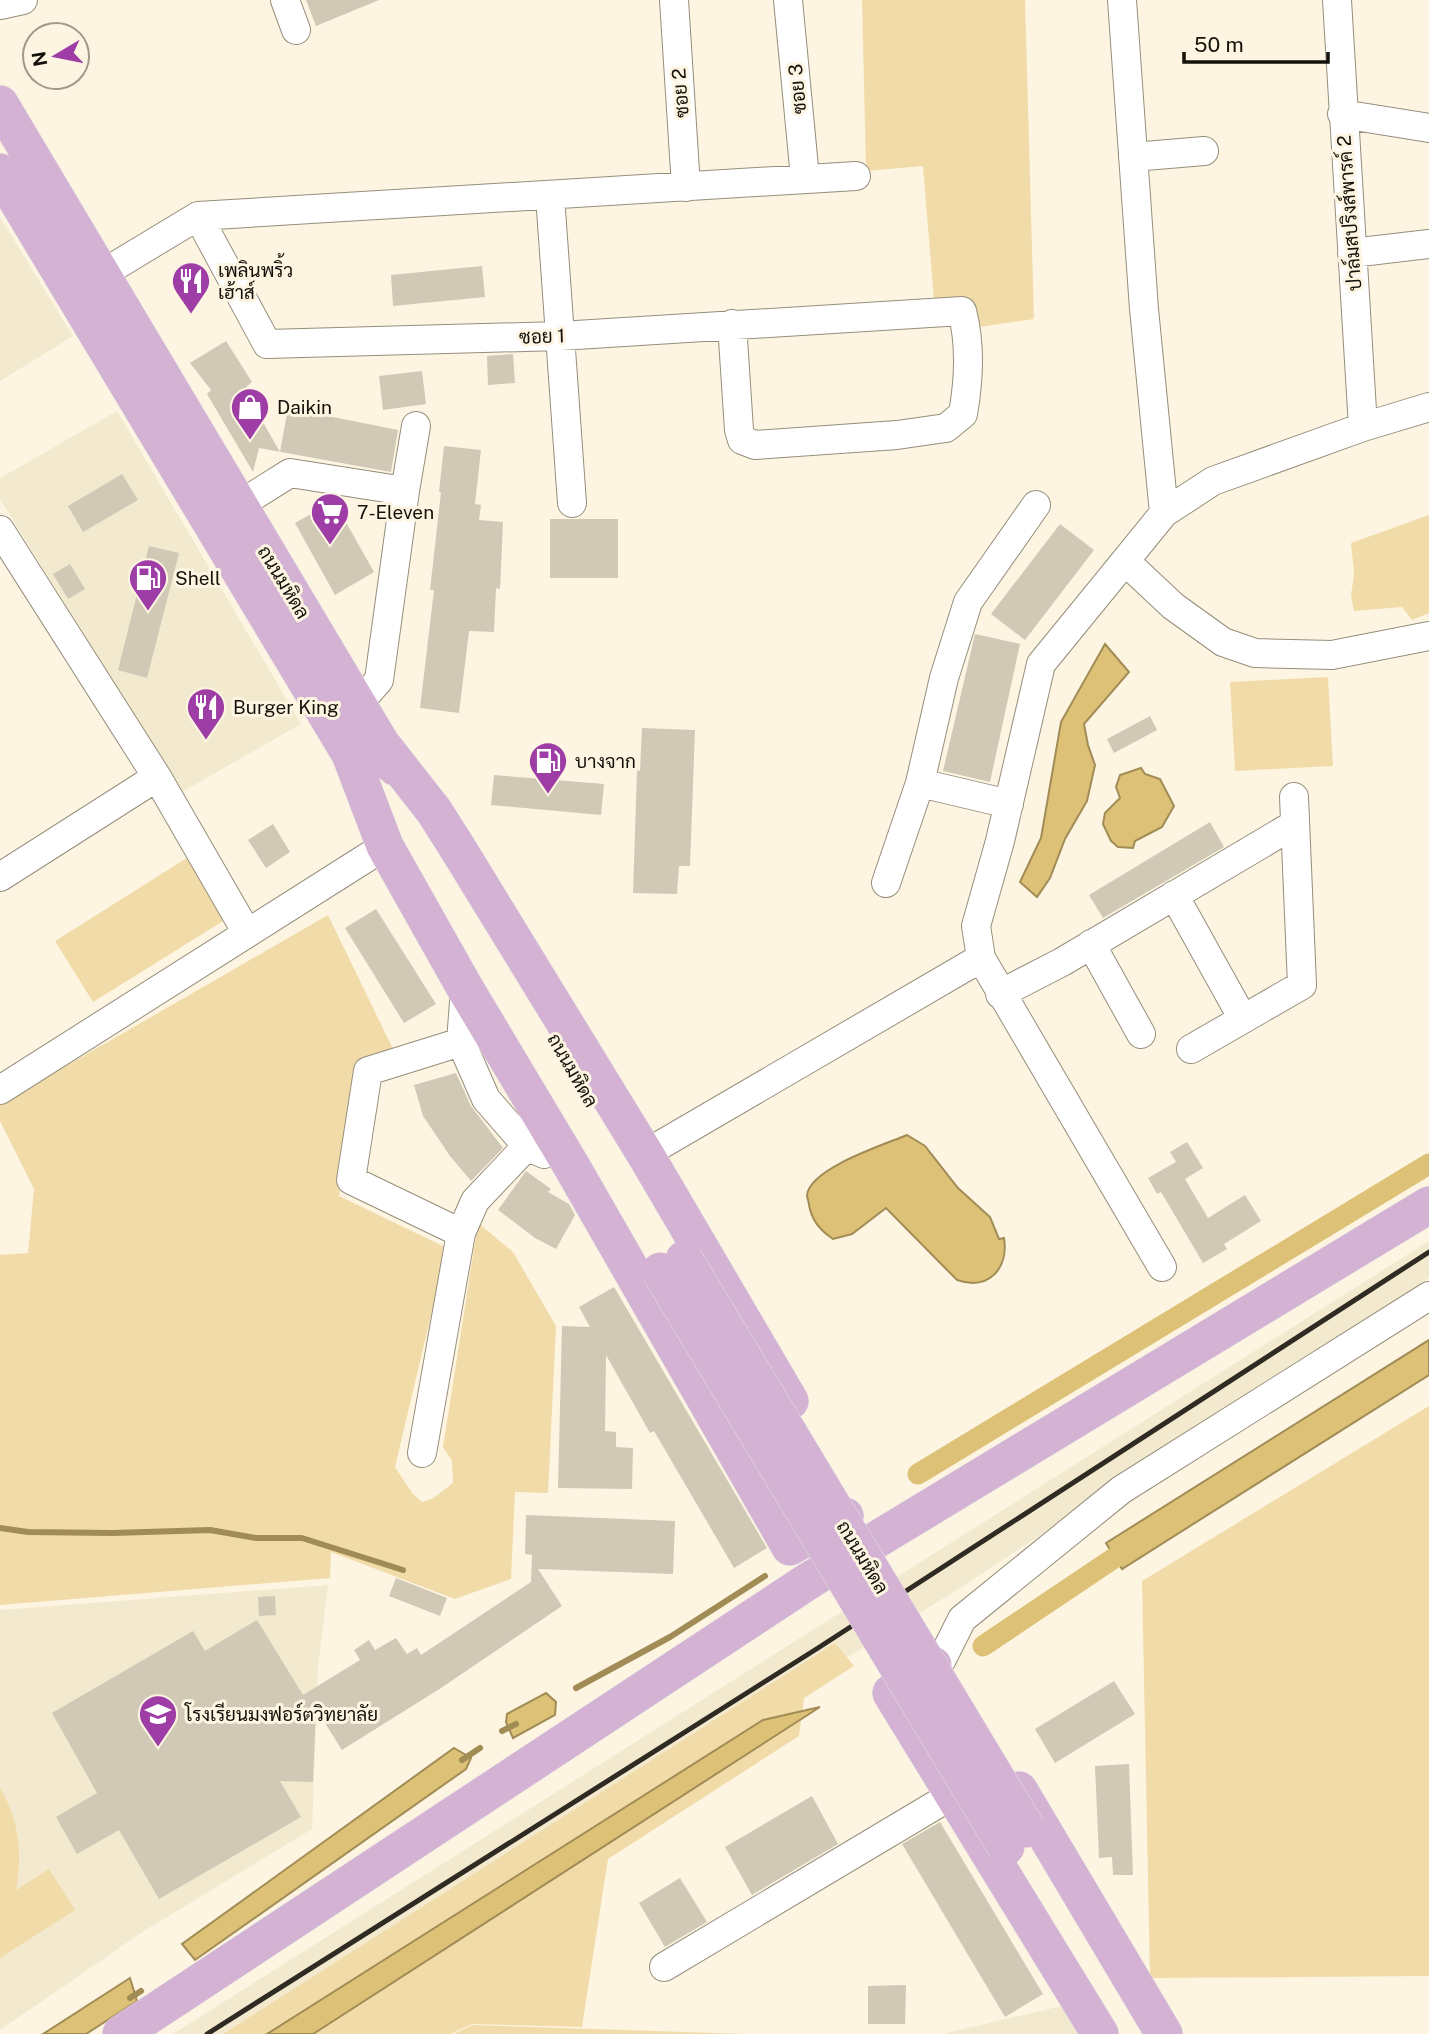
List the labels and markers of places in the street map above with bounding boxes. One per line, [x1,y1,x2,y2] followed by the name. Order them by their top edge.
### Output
[218,253,293,303] place label: เพลินพริ้ว เฮ้าส์
[170,260,212,315] restaurant icon: เพลินพริ้ว เฮ้าส์
[229,386,271,441] shop icon: Daikin
[277,396,332,418] place label: Daikin
[309,491,351,546] supermarket icon: 7-Eleven
[357,501,434,523] place label: 7-Eleven
[127,557,169,612] fuel station icon: Shell
[175,567,221,589] place label: Shell
[185,686,227,741] restaurant icon: Burger King
[233,696,339,718] place label: Burger King
[527,740,569,795] fuel station icon: บางจาก
[575,750,636,772] place label: บางจาก
[137,1693,179,1748] school or university icon: โรงเรียนมงฟอร์ตวิทยาลัย
[184,1702,378,1725] place label: โรงเรียนมงฟอร์ตวิทยาลัย

